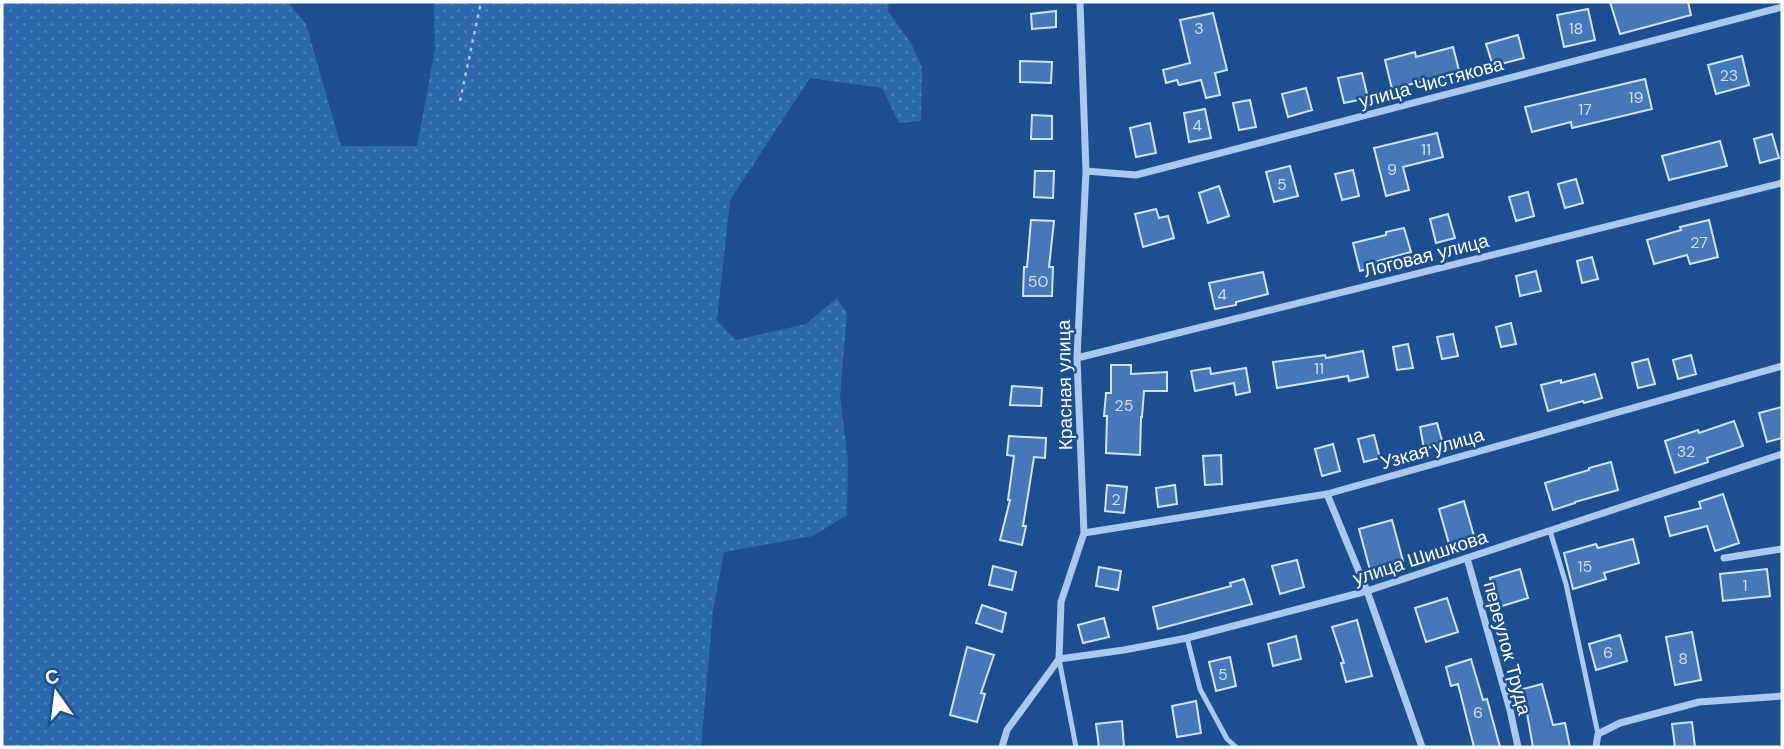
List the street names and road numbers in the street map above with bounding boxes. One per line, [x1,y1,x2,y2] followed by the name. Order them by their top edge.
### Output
[1356,51,1507,114] street label: улица Чистякова
[1361,228,1492,283] street label: Логовая улица
[1051,319,1078,450] street label: Красная улица
[1377,422,1487,475] street label: Узкая улица
[1350,524,1491,591] street label: улица Шишкова
[1478,578,1537,718] street label: переулок Труда

